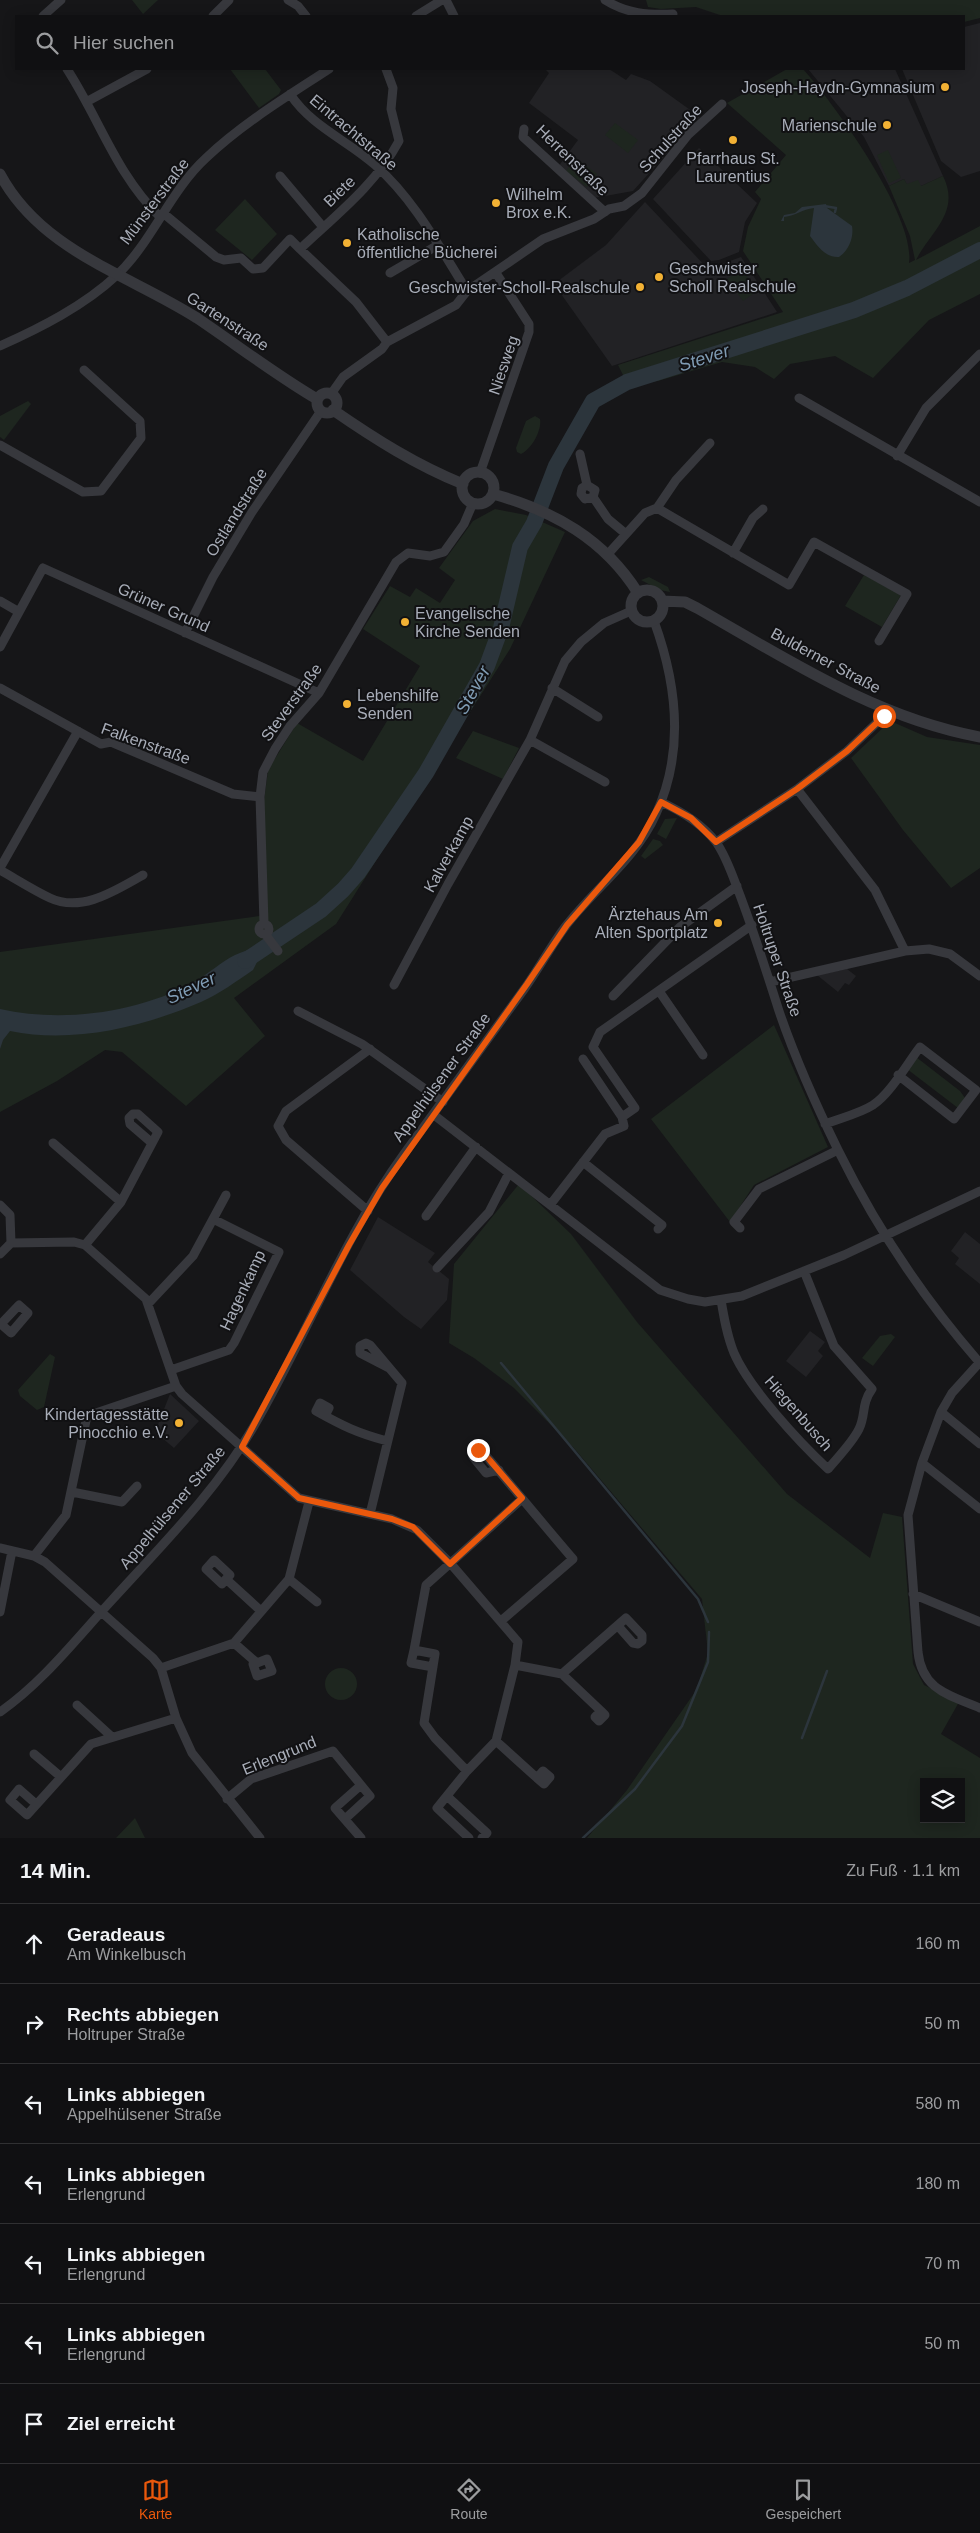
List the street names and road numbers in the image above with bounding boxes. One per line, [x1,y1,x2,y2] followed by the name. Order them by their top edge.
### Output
[307,91,401,174] street label: Eintrachtstraße
[635,101,705,176] street label: Schulstraße
[533,122,613,199] street label: Herrenstraße
[117,155,192,248] street label: Münsterstraße
[320,173,358,210] street label: Biete
[184,289,272,354] street label: Gartenstraße
[485,333,521,397] street label: Niesweg
[203,465,270,559] street label: Ostlandstraße
[115,580,212,635] street label: Grüner Grund
[768,624,884,697] street label: Bulderner Straße
[258,660,325,744] street label: Steverstraße
[99,720,193,767] street label: Falkenstraße
[421,813,476,895] street label: Kalverkamp
[750,901,805,1019] street label: Holtruper Straße
[389,1010,494,1145] street label: Appelhülsener Straße
[217,1247,268,1333] street label: Hagenkamp
[762,1373,836,1454] street label: Hiegenbusch
[116,1443,229,1572] street label: Appelhülsener Straße
[240,1733,319,1778] street label: Erlengrund

